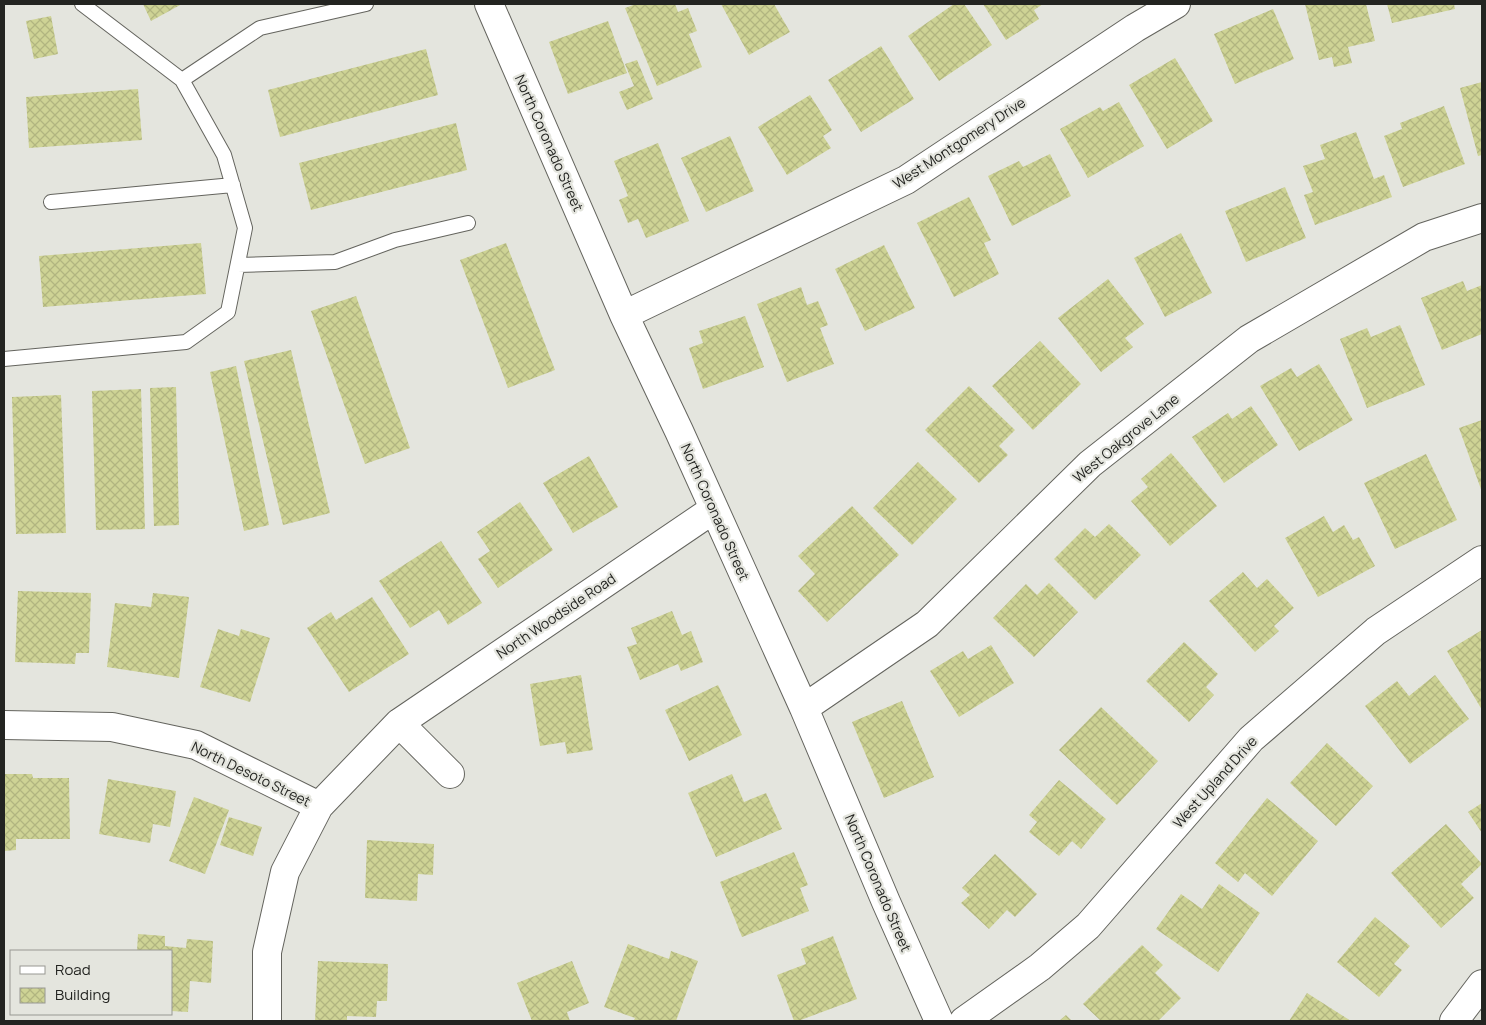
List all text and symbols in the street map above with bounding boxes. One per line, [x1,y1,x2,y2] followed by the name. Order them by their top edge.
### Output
[511,71,588,214] street label: North Coronado Street
[889,93,1029,193] street label: West Montgomery Drive
[1069,389,1183,486] street label: West Oakgrove Lane
[677,440,754,583] street label: North Coronado Street
[492,569,619,663] street label: North Woodside Road
[1168,732,1261,832] street label: West Upland Drive
[188,736,314,811] street label: North Desoto Street
[841,811,916,955] street label: North Coronado Street
[10,950,172,1015] legend
[55,959,91,980] text: Road
[55,984,110,1005] text: Building

